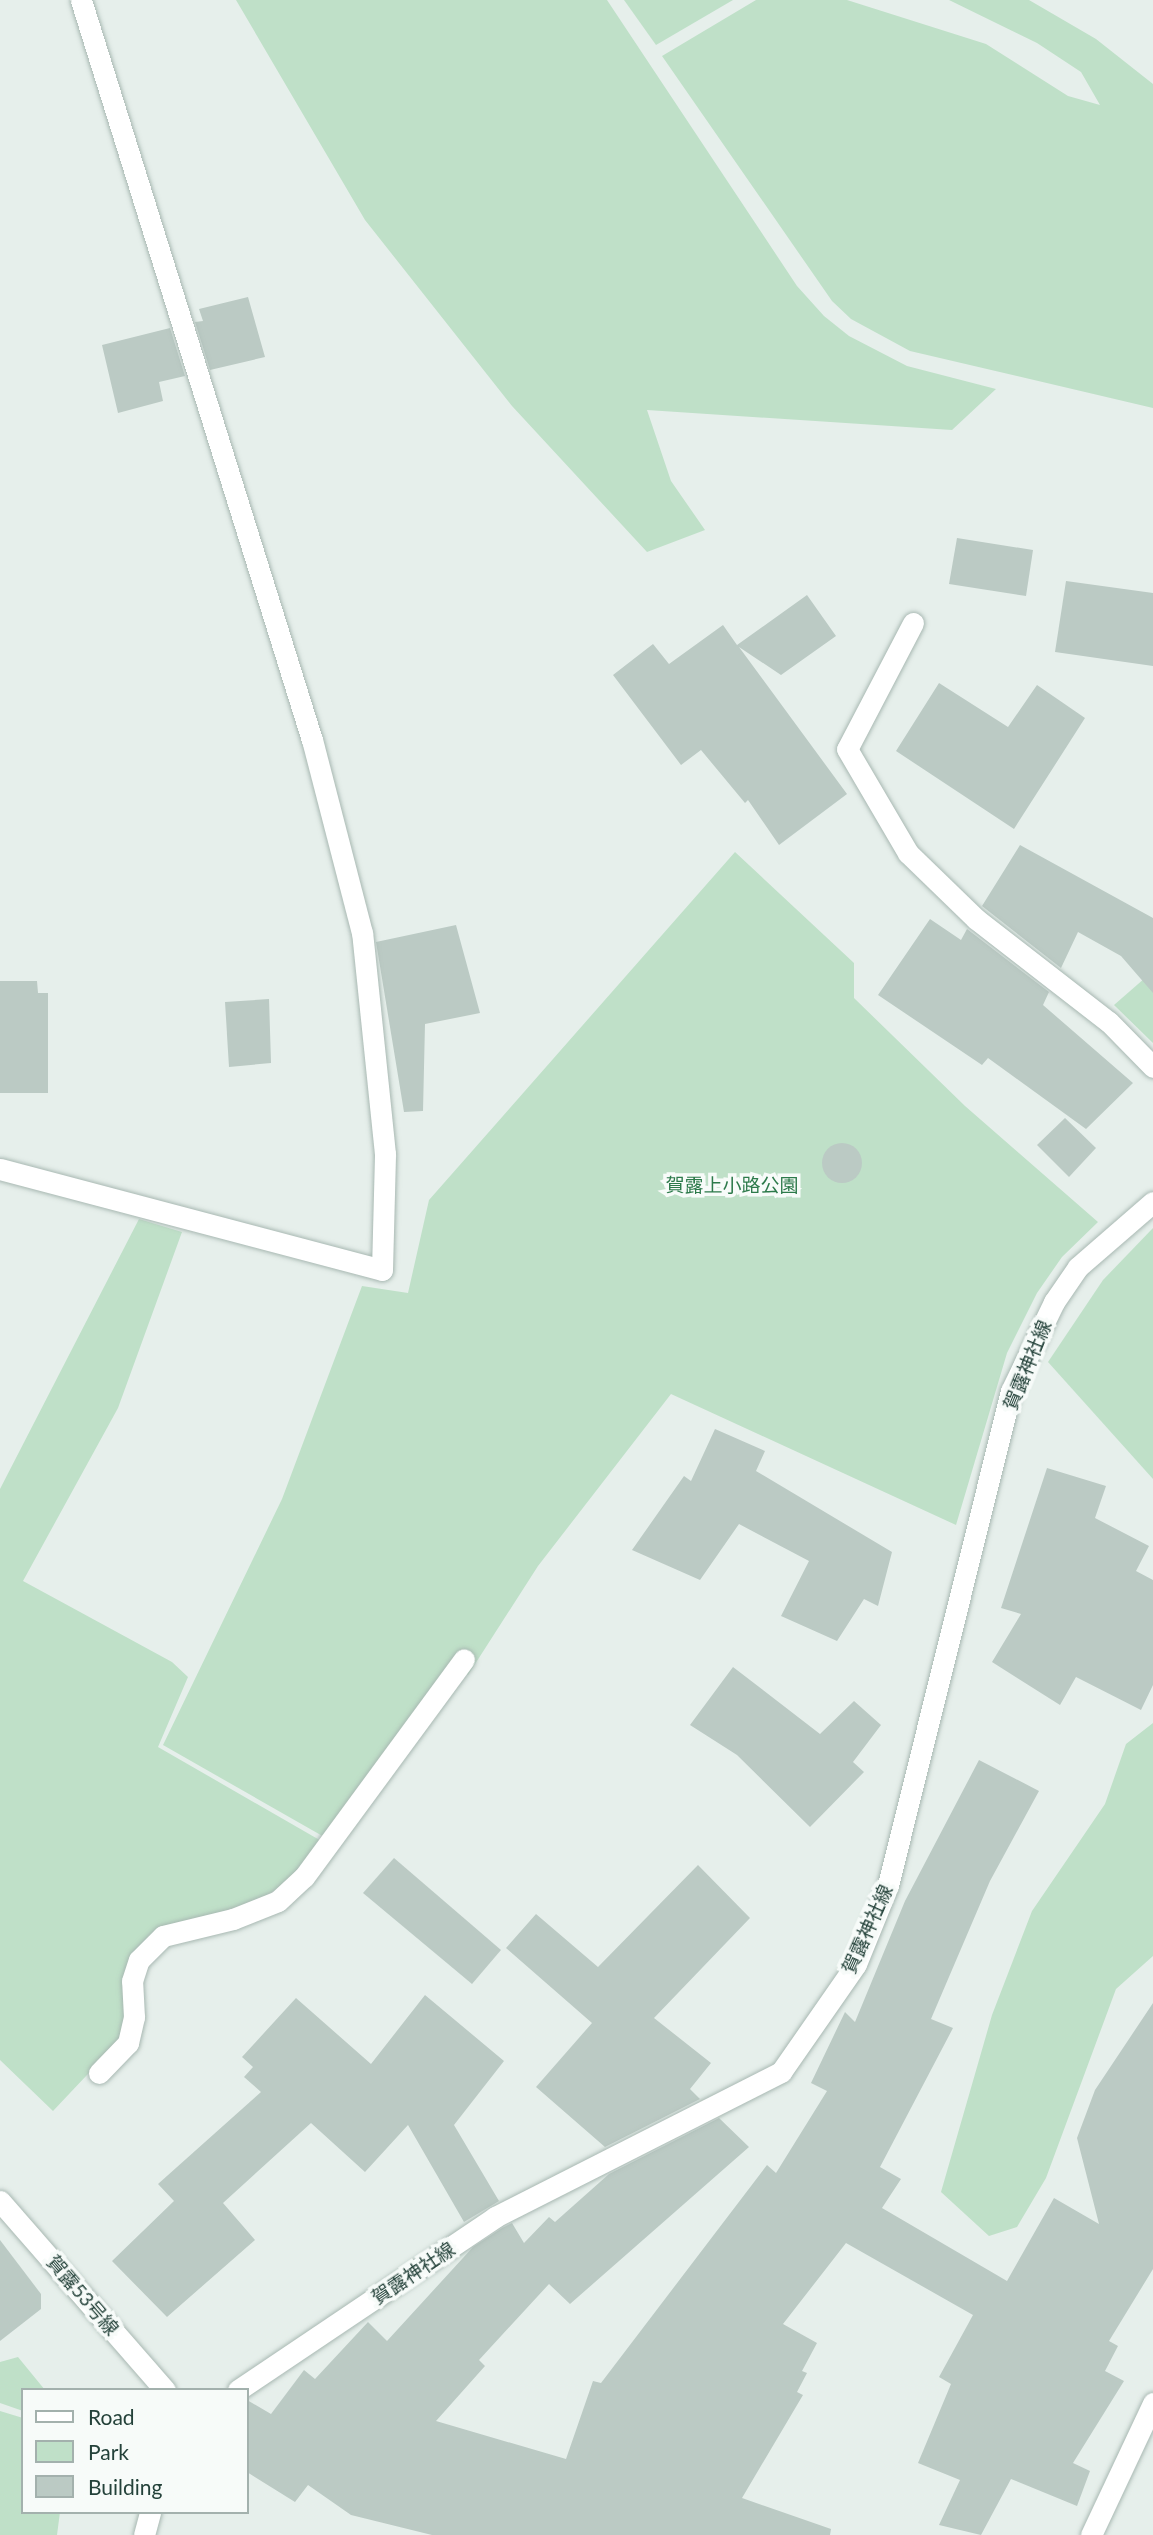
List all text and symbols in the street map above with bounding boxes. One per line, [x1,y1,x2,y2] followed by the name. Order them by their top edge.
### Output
[666,1174,798,1196] park label: 賀露上小路公園
[999,1317,1055,1413] street label: 賀露神社線
[837,1881,897,1977] street label: 賀露神社線
[367,2237,459,2309] street label: 賀露神社線
[42,2251,124,2339] street label: 賀露53号線
[21,2388,248,2514] legend
[88,2404,135,2429] text: Road
[88,2439,129,2464] text: Park
[88,2474,163,2499] text: Building

